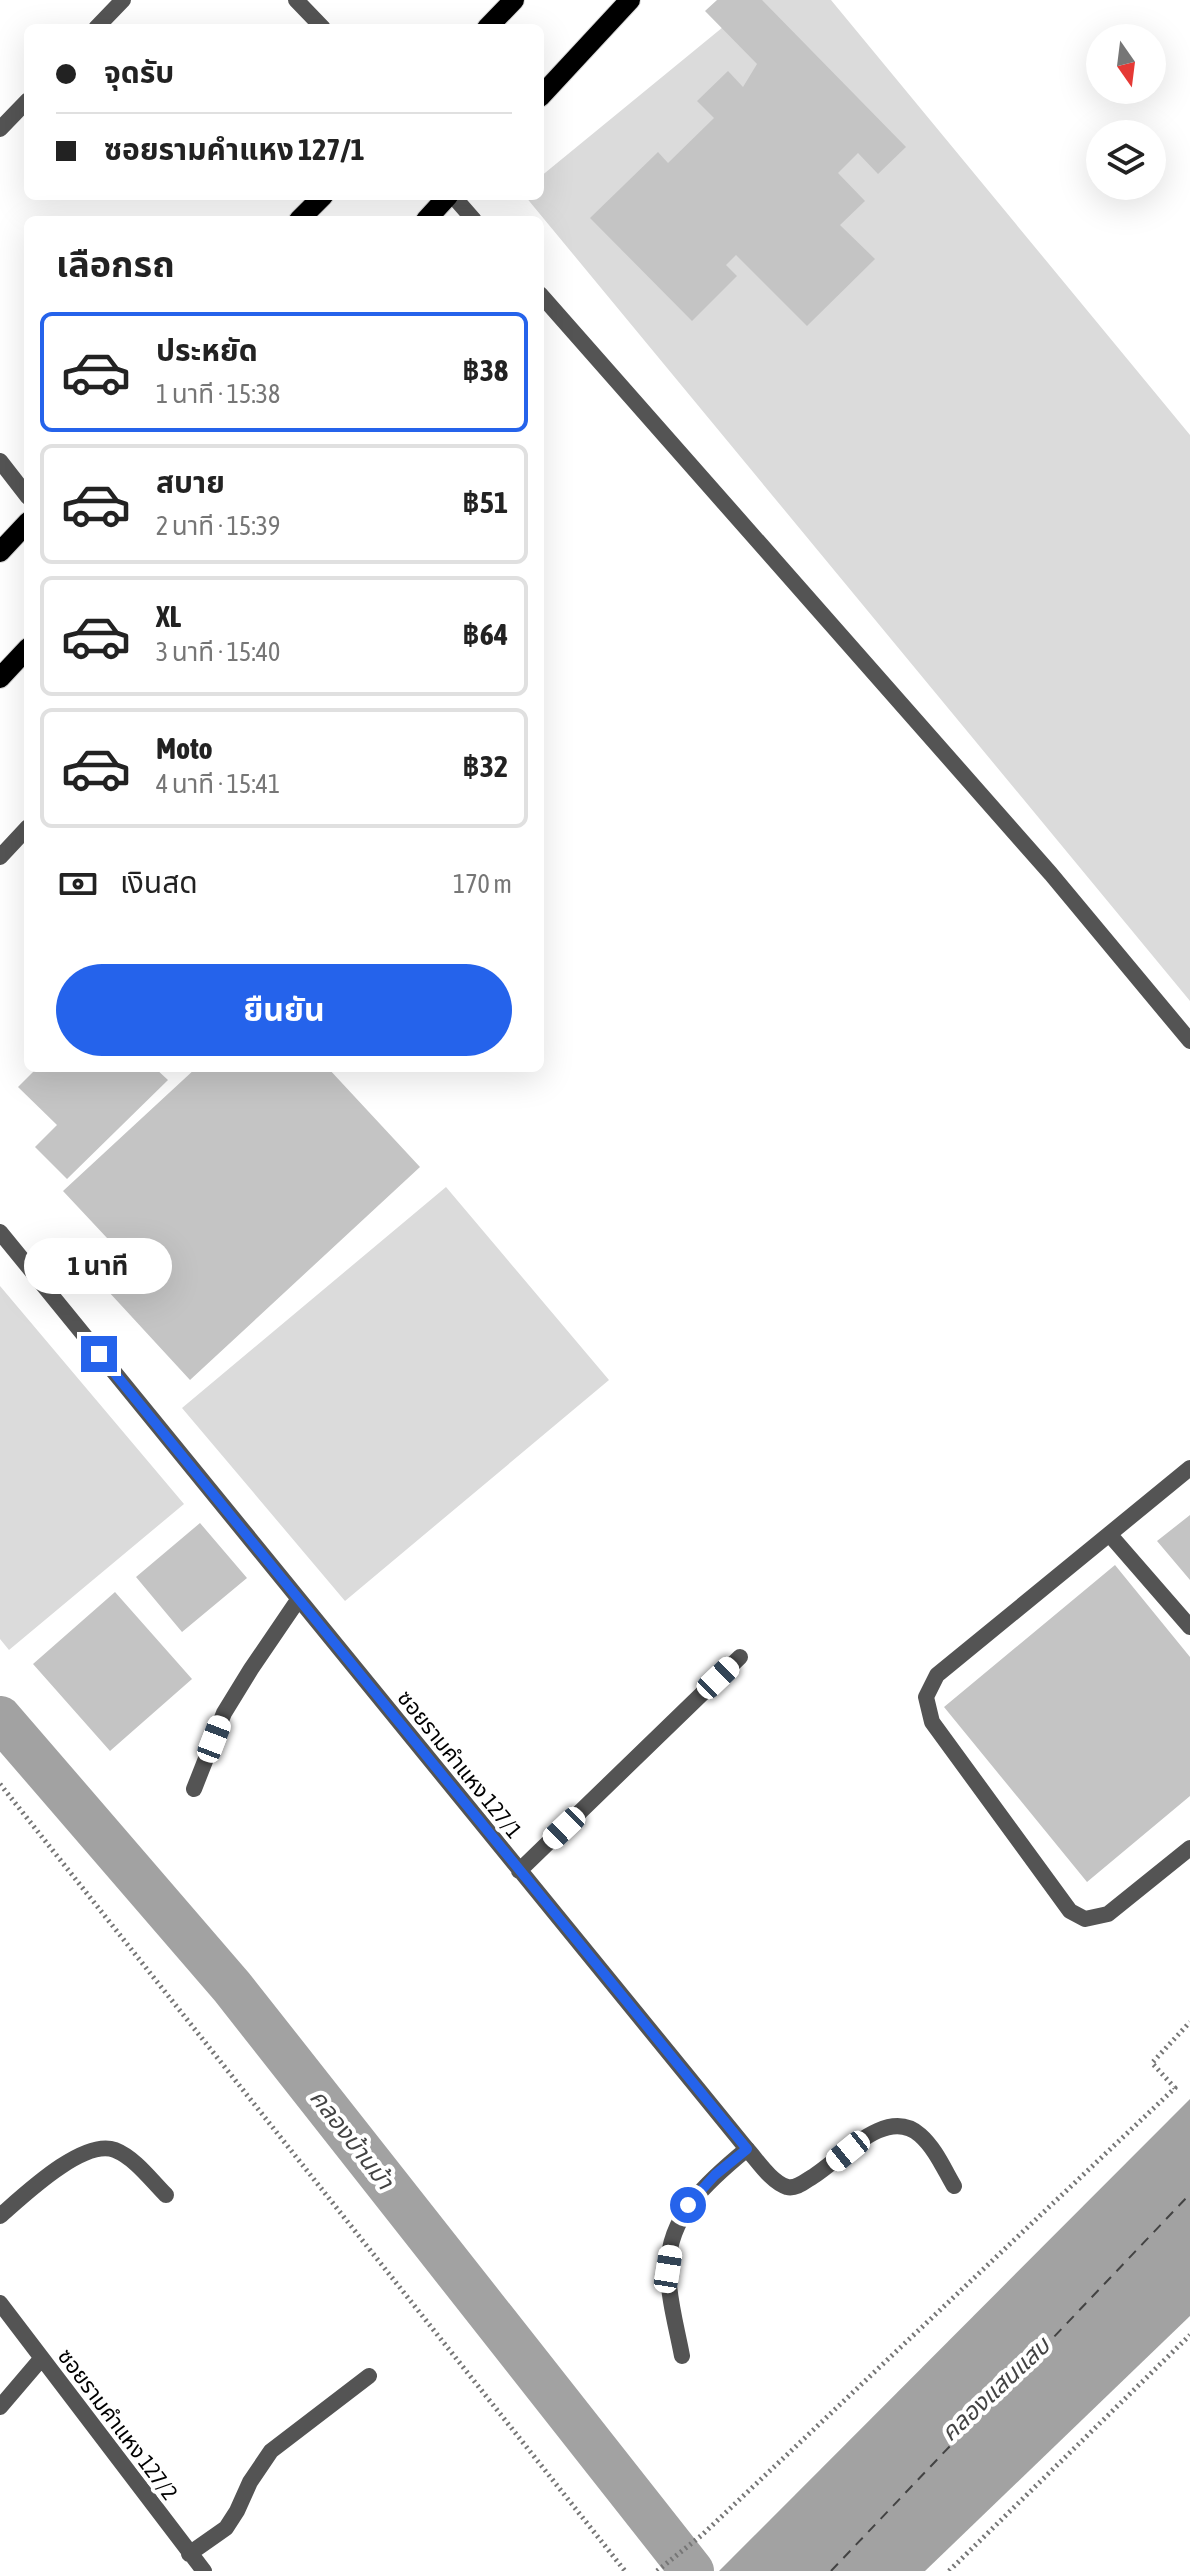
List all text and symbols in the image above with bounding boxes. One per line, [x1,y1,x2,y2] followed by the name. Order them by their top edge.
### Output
[1086,24,1166,104] north arrow
[1086,24,1166,200] map controls
[104,55,174,89] text: จุดรับ
[1086,120,1166,200] button: layers
[104,132,365,166] text: ซอยรามคำแหง 127/1
[56,243,175,285] text: เลือกรถ
[156,333,258,367] text: ประหยัด
[60,336,132,408] icon: car
[462,353,508,387] text: ฿38
[156,379,280,409] text: 1 นาที · 15:38
[156,465,225,499] text: สบาย
[60,468,132,540] icon: car
[462,485,508,519] text: ฿51
[156,511,280,541] text: 2 นาที · 15:39
[156,599,181,633] text: XL
[60,600,132,672] icon: car
[462,617,508,651] text: ฿64
[156,637,280,667] text: 3 นาที · 15:40
[156,731,213,765] text: Moto
[60,732,132,804] icon: car
[462,749,508,783] text: ฿32
[156,769,280,799] text: 4 นาที · 15:41
[56,862,100,906] icon: cash
[120,865,198,899] text: เงินสด
[453,869,512,899] text: 170 m
[56,964,512,1056] button: ยืนยัน
[25,1238,173,1294] callout: 1 นาที
[68,1251,128,1281] text: 1 นาที
[81,1336,117,1372] route end
[692,1653,744,1703] car
[392,1685,528,1843] street label: ซอยรามคำแหง 127/1
[194,1712,234,1766] car
[538,1803,590,1853] car
[305,2084,400,2195] water label: คลองบ้านม้า
[822,2127,874,2175] car
[670,2187,706,2223] route start
[652,2243,684,2295] car
[935,2331,1056,2446] water label: คลองแสนแสบ
[53,2343,183,2505] street label: ซอยรามคำแหง 127/2

